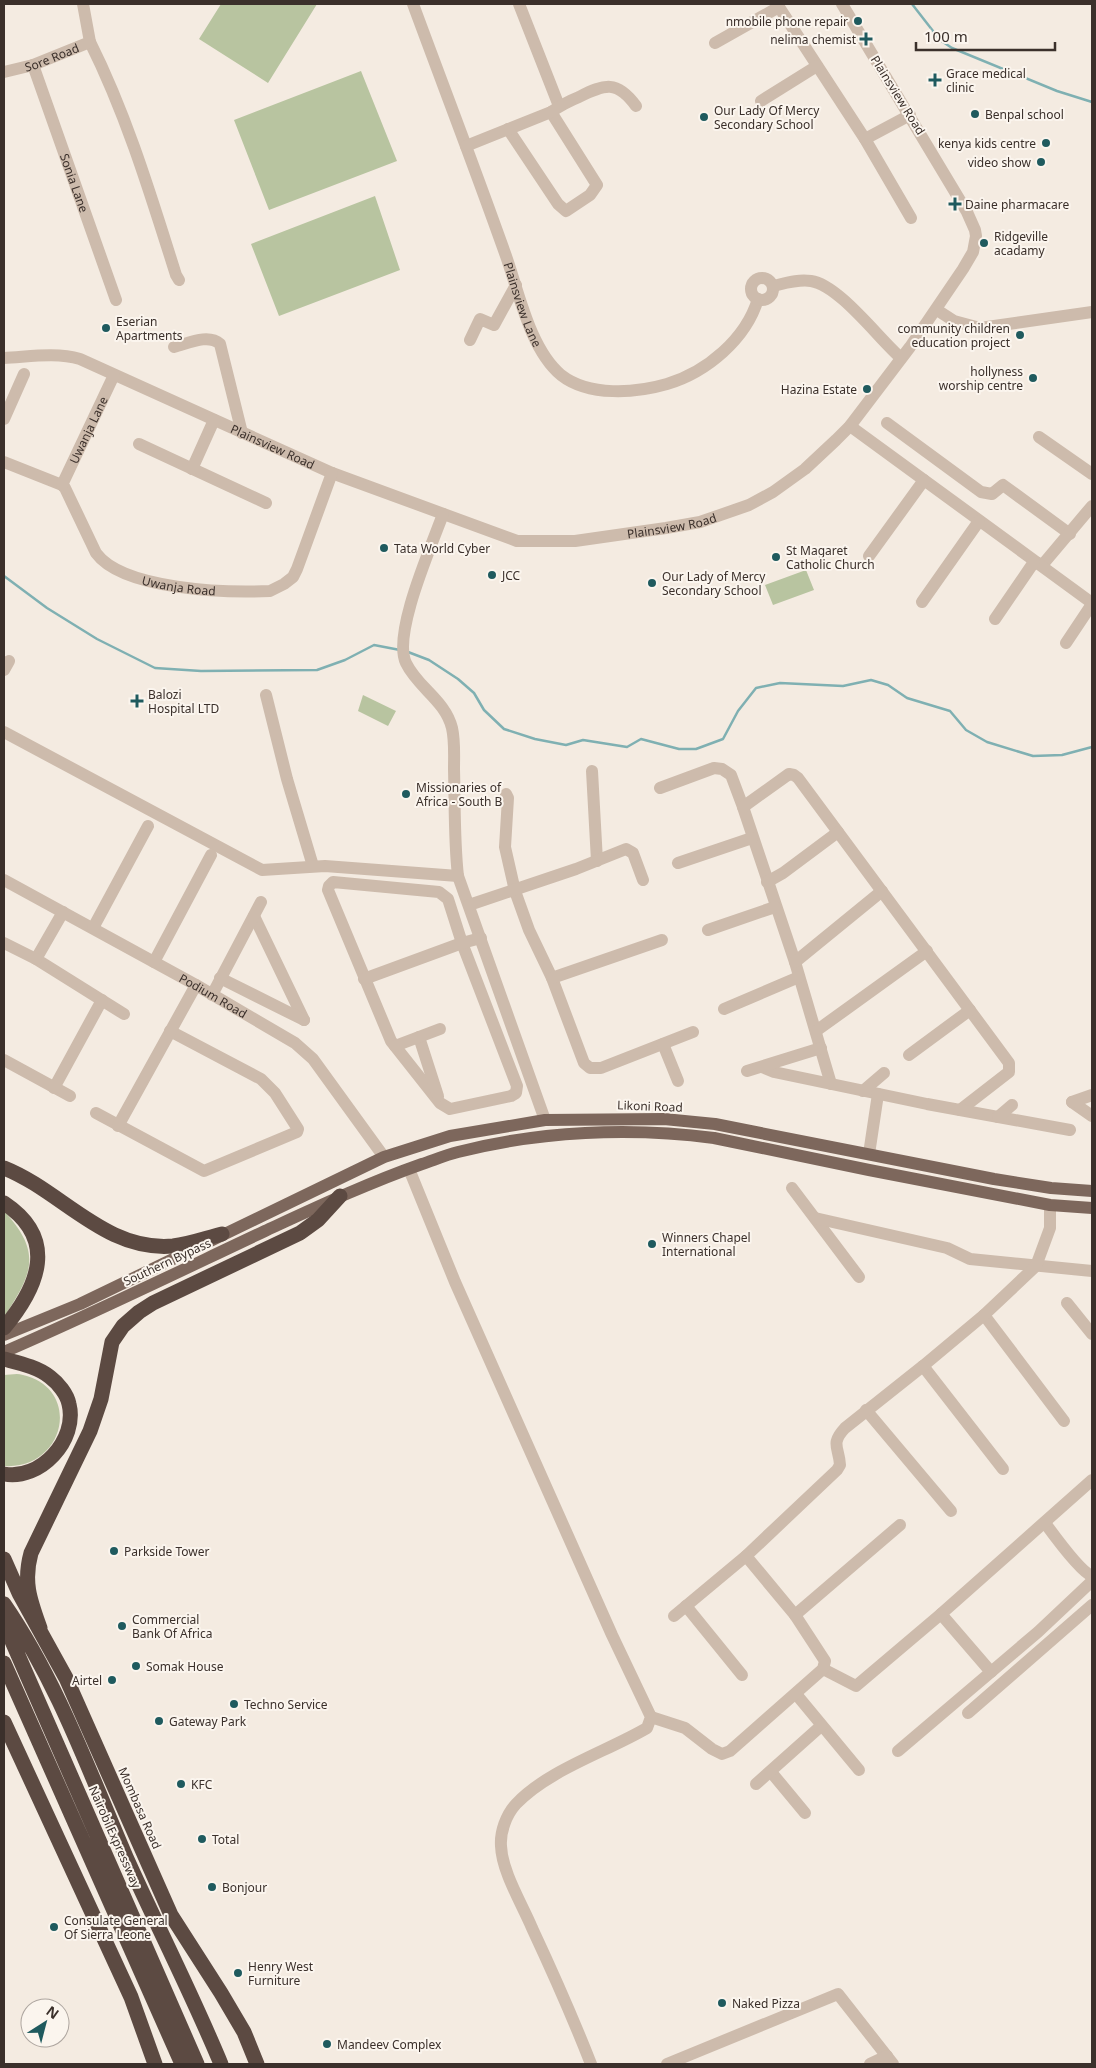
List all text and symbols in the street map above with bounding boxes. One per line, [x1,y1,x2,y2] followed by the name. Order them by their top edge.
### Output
[726,13,848,30] place label: nmobile phone repair
[852,15,864,27] marker: nmobile phone repair
[916,20,1055,52] scale bar
[924,26,968,46] text: 100 m
[770,31,857,48] place label: nelima chemist
[860,33,872,45] marker: nelima chemist
[23,39,81,75] street label: Sore Road
[867,52,929,138] street label: Plainsview Road
[946,65,1026,96] place label: Grace medical clinic
[928,73,942,87] marker: Grace medical clinic
[714,102,820,133] place label: Our Lady Of Mercy Secondary School
[985,106,1064,123] place label: Benpal school
[969,108,981,120] marker: Benpal school
[698,111,710,123] marker: Our Lady Of Mercy Secondary School
[938,135,1036,152] place label: kenya kids centre
[1040,137,1052,149] marker: kenya kids centre
[56,151,93,215] street label: Sonia Lane
[968,154,1032,171] place label: video show
[1035,156,1047,168] marker: video show
[965,196,1070,213] place label: Daine pharmacare
[949,198,961,210] marker: Daine pharmacare
[994,228,1048,259] place label: Ridgeville acadamy
[978,237,990,249] marker: Ridgeville acadamy
[500,260,546,350] street label: Plainsview Lane
[116,313,183,344] place label: Eserian Apartments
[897,320,1011,351] place label: community children education project
[100,322,112,334] marker: Eserian Apartments
[1014,329,1026,341] marker: community children education project
[939,363,1023,394] place label: hollyness worship centre
[1027,372,1039,384] marker: hollyness worship centre
[781,381,857,398] place label: Hazina Estate
[861,383,873,395] marker: Hazina Estate
[65,393,111,466] street label: Uwanja Lane
[228,420,318,473] street label: Plainsview Road
[626,508,719,542] street label: Plainsview Road
[394,540,490,557] place label: Tata World Cyber
[378,542,390,554] marker: Tata World Cyber
[786,542,875,573] place label: St Magaret Catholic Church
[770,551,782,563] marker: St Magaret Catholic Church
[501,567,521,584] place label: JCC
[662,568,766,599] place label: Our Lady of Mercy Secondary School
[486,569,498,581] marker: JCC
[140,571,216,599] street label: Uwanja Road
[646,577,658,589] marker: Our Lady of Mercy Secondary School
[148,686,219,717] place label: Balozi Hospital LTD
[130,694,144,708] marker: Balozi Hospital LTD
[416,779,503,810] place label: Missionaries of Africa - South B
[400,788,412,800] marker: Missionaries of Africa - South B
[176,969,250,1022] street label: Podium Road
[617,1096,683,1116] street label: Likoni Road
[662,1229,751,1260] place label: Winners Chapel International
[120,1234,214,1290] street label: Southern Bypass
[646,1238,658,1250] marker: Winners Chapel International
[124,1543,210,1560] place label: Parkside Tower
[108,1545,120,1557] marker: Parkside Tower
[132,1611,212,1642] place label: Commercial Bank Of Africa
[116,1620,128,1632] marker: Commercial Bank Of Africa
[146,1658,224,1675] place label: Somak House
[130,1660,142,1672] marker: Somak House
[72,1672,102,1689] place label: Airtel
[106,1674,118,1686] marker: Airtel
[244,1696,328,1713] place label: Techno Service
[228,1698,240,1710] marker: Techno Service
[169,1713,247,1730] place label: Gateway Park
[153,1715,165,1727] marker: Gateway Park
[114,1764,166,1852] street label: Mombasa Road
[191,1776,213,1793] place label: KFC
[175,1778,187,1790] marker: KFC
[85,1783,146,1892] street label: Nairobi Expressway
[212,1831,239,1848] place label: Total
[196,1833,208,1845] marker: Total
[222,1879,267,1896] place label: Bonjour
[206,1881,218,1893] marker: Bonjour
[64,1912,168,1943] place label: Consulate General Of Sierra Leone
[48,1921,60,1933] marker: Consulate General Of Sierra Leone
[248,1958,314,1989] place label: Henry West Furniture
[232,1967,244,1979] marker: Henry West Furniture
[732,1995,800,2012] place label: Naked Pizza
[716,1997,728,2009] marker: Naked Pizza
[20,1998,70,2048] north arrow
[43,2001,63,2023] text: N
[337,2036,442,2053] place label: Mandeev Complex
[321,2038,333,2050] marker: Mandeev Complex

